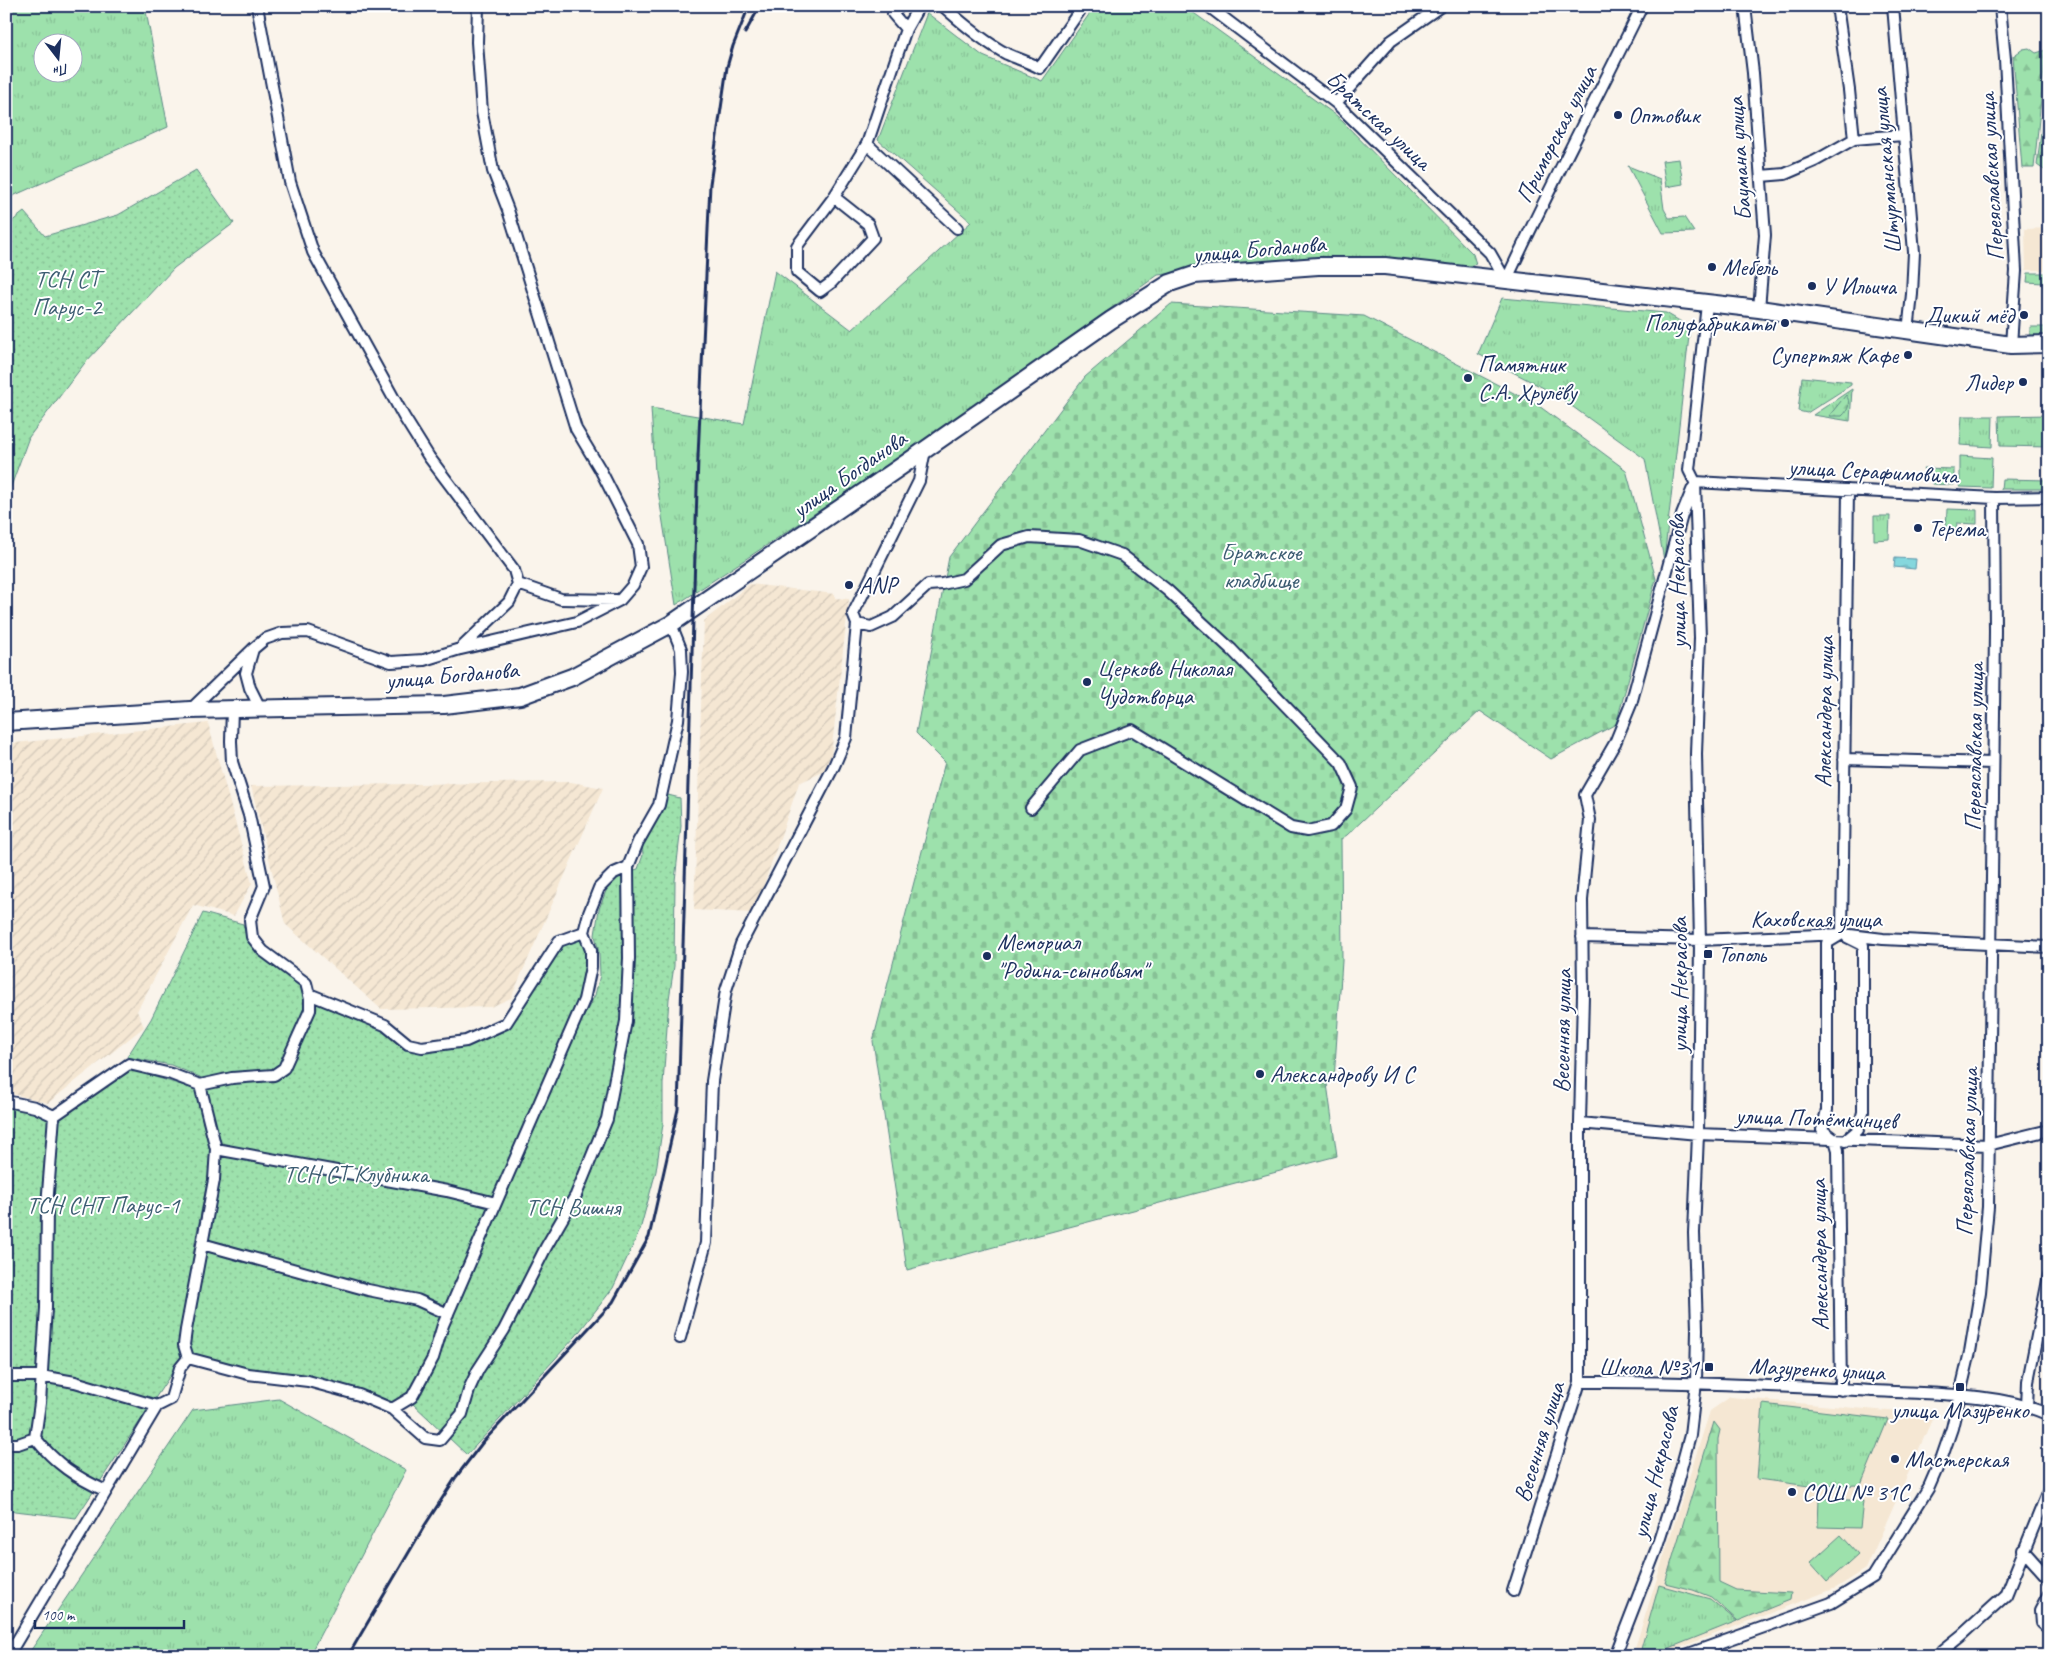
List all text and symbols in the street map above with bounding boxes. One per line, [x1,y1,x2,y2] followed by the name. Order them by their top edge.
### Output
[32,32,82,82] north arrow
[1509,59,1604,208] street label: Приморская улица
[51,60,71,80] text: Пн
[1320,64,1439,178] street label: Братская улица
[1864,85,1908,255] street label: Штурманская улица
[1972,90,2010,262] street label: Переяславская улица
[1720,95,1758,222] street label: Баумана улица
[1628,100,1701,130] place label: Оптовик
[1612,109,1624,121] marker: Оптовик
[1190,228,1328,270] street label: улица Богданова
[1722,252,1778,282] place label: Мебель
[1706,261,1718,273] marker: Мебель
[32,264,105,322] park label: ТСН СТ Парус-2
[1822,271,1897,301] place label: У Ильича
[1806,280,1818,292] marker: У Ильича
[1924,300,2017,330] place label: Дикий мёд
[1644,308,1777,338] place label: Полуфабрикаты
[2018,309,2030,321] marker: Дикий мёд
[1779,317,1791,329] marker: Полуфабрикаты
[1770,340,1900,370] place label: Супертяж Кафе
[1478,349,1578,407] place label: Памятник С.А. Хрулёву
[1902,349,1914,361] marker: Супертяж Кафе
[1964,367,2015,397] place label: Лидер
[1462,372,1474,384] marker: Памятник С.А. Хрулёву
[2017,376,2029,388] marker: Лидер
[784,423,913,526] street label: улица Богданова
[1785,451,1961,491] street label: улица Серафимовича
[1661,512,1693,651] street label: улица Некрасова
[1928,513,1987,543] place label: Терема
[1912,522,1924,534] marker: Терема
[1221,537,1303,595] park label: Братское кладбище
[859,570,899,600] place label: ANP
[843,579,855,591] marker: ANP
[1808,635,1840,788] street label: Александера улица
[1097,653,1234,711] place label: Церковь Николая Чудотворца
[383,654,521,696] street label: улица Богданова
[1958,660,1991,831] street label: Переяславская улица
[1081,676,1093,688] marker: Церковь Николая Чудотворца
[1750,904,1883,934] street label: Каховская улица
[1664,916,1694,1055] street label: улица Некрасова
[997,927,1153,985] place label: Мемориал "Родина-сыновьям"
[1718,939,1768,969] place label: Тополь
[1702,948,1714,960] marker: Тополь
[981,950,993,962] marker: Мемориал "Родина-сыновьям"
[1546,967,1578,1093] street label: Весенняя улица
[1270,1059,1417,1089] place label: Александрову И С
[1949,1065,1985,1237] street label: Переяславская улица
[1254,1068,1266,1080] marker: Александрову И С
[1733,1100,1901,1136] street label: улица Потёмкинцев
[284,1159,430,1189] park label: ТСН СТ Клубника
[1803,1178,1835,1331] street label: Александера улица
[26,1190,181,1220] park label: ТСН СНТ Парус-1
[526,1192,622,1222] park label: ТСН Вишня
[1748,1350,1887,1389] street label: Мазуренко улица
[1599,1352,1700,1382] place label: Школа №31
[1703,1361,1715,1373] marker: Школа №31
[1507,1377,1572,1505] street label: Весенняя улица
[1954,1381,1966,1393] marker: улица Мазуренко
[1889,1395,2030,1425] place label: улица Мазуренко
[1624,1401,1686,1543] street label: улица Некрасова
[1905,1444,2010,1474] place label: Мастерская
[1889,1453,1901,1465] marker: Мастерская
[1802,1477,1912,1507] place label: СОШ № 31С
[1786,1486,1798,1498] marker: СОШ № 31С
[35,1597,184,1629] scale bar
[42,1606,76,1625] text: 100 m

